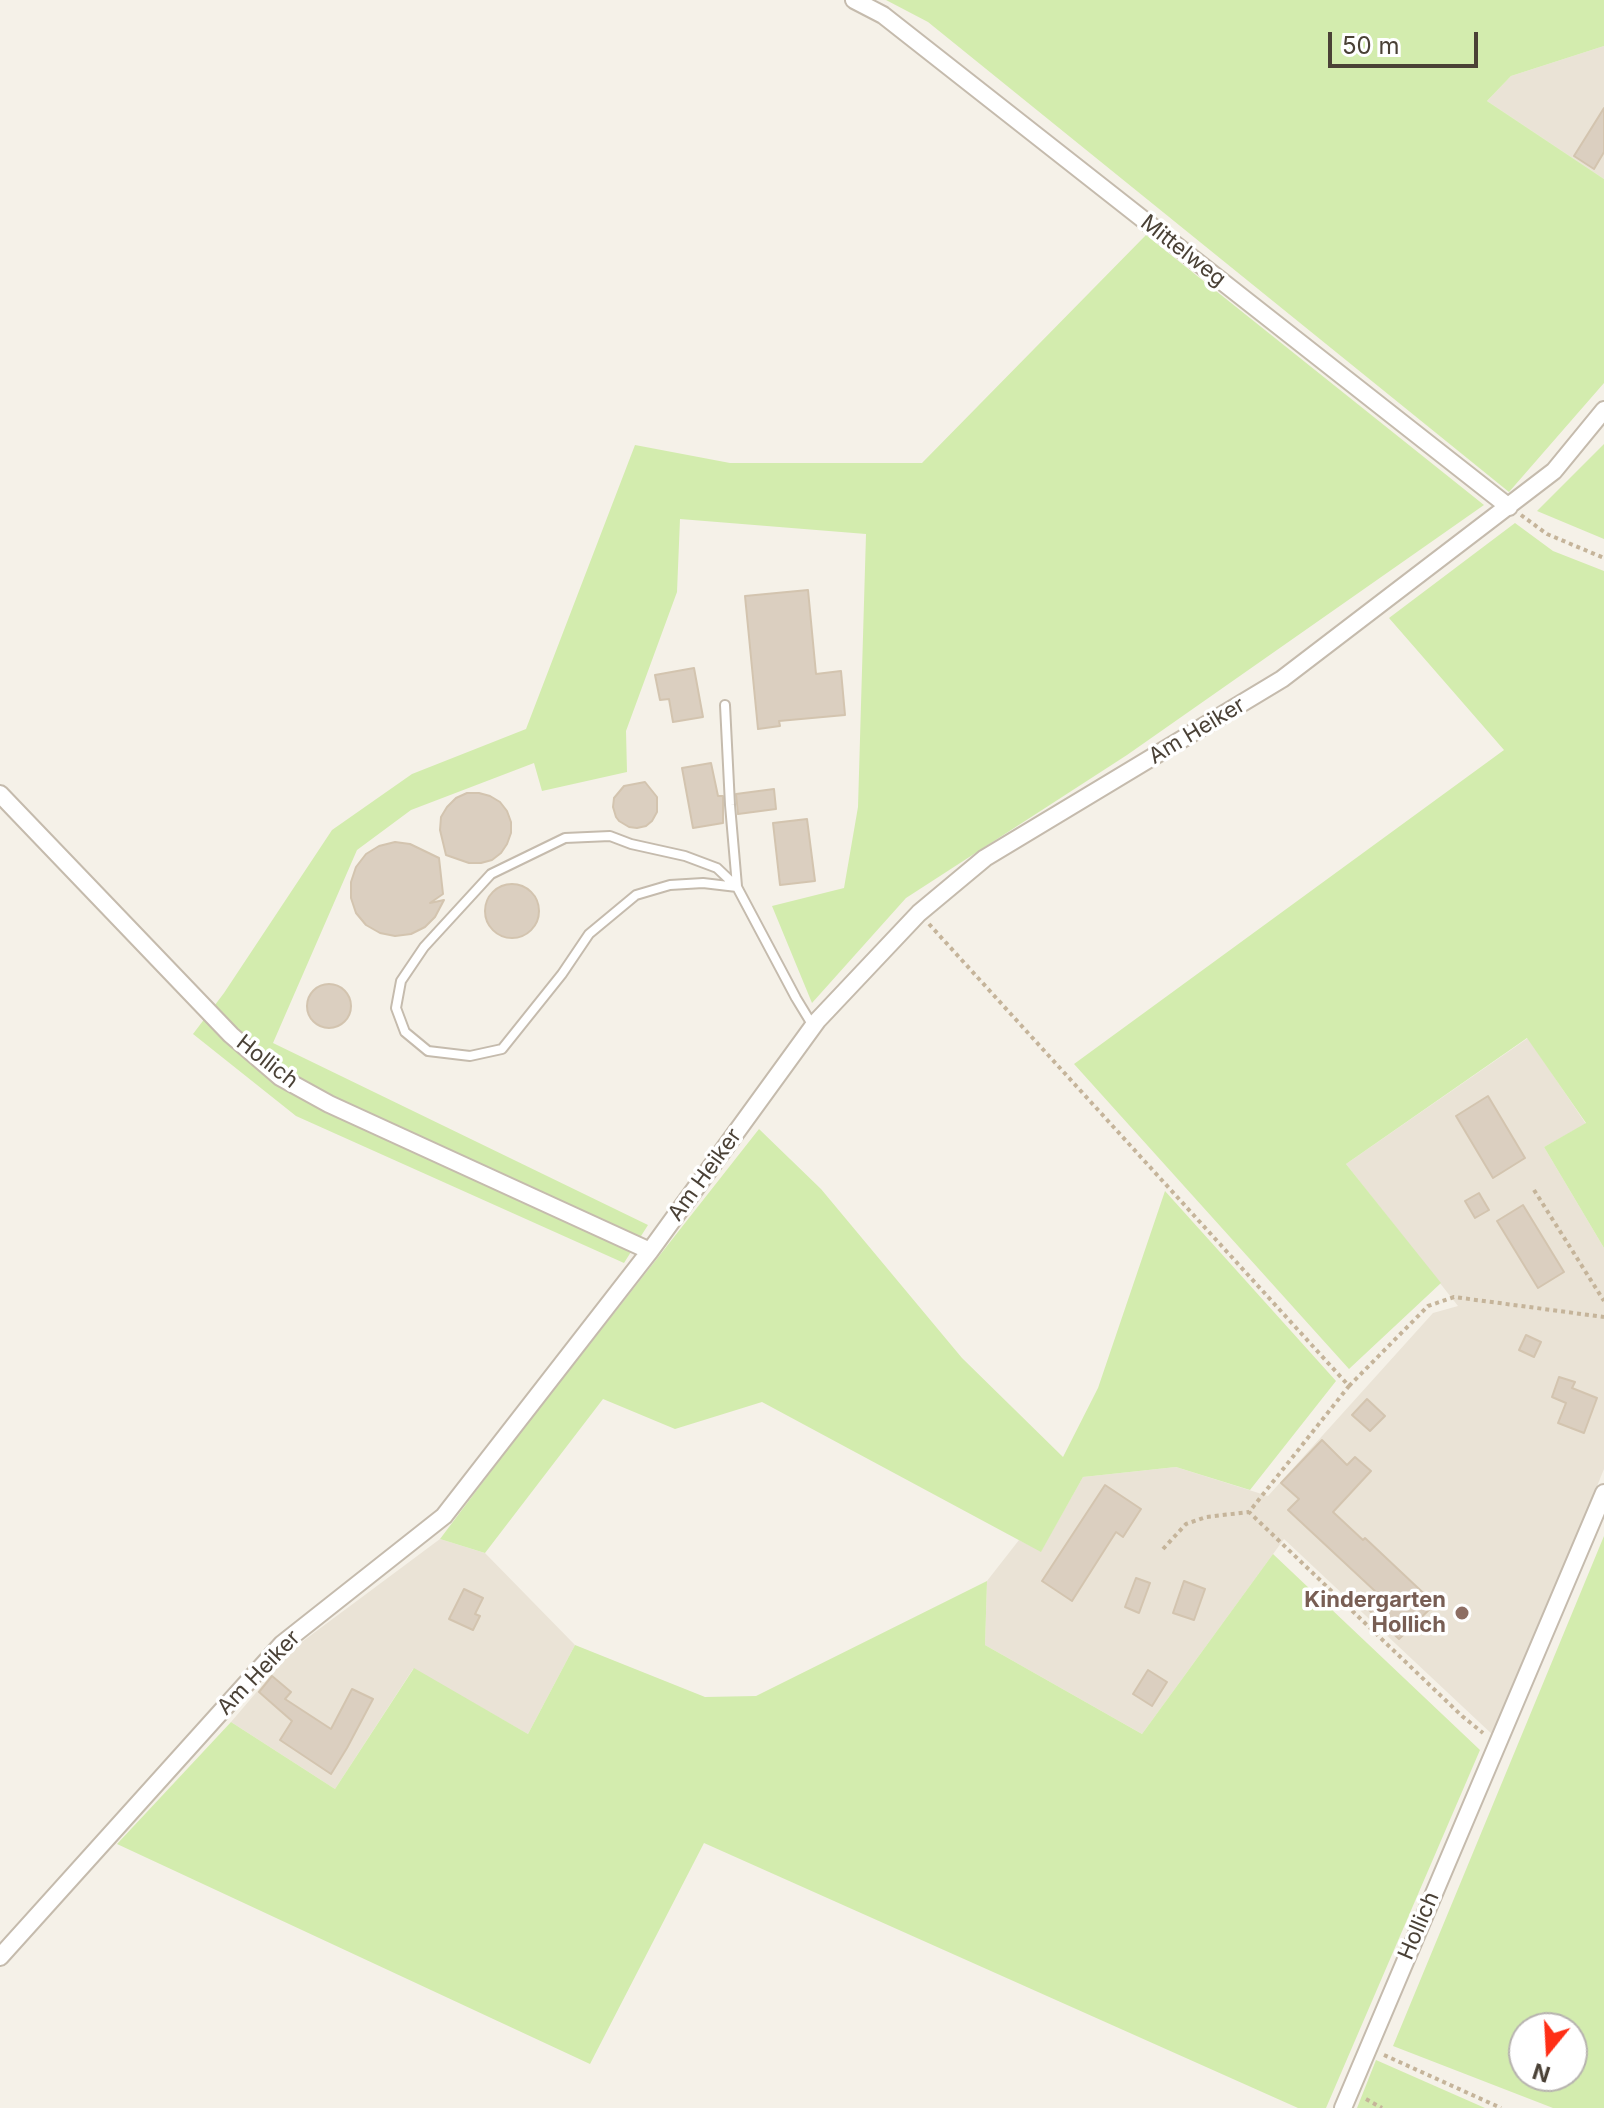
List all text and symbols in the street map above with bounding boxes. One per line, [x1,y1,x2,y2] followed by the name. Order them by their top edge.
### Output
[1332,16,1482,66] scale bar
[1342,31,1400,60] text: 50 m
[1135,210,1231,292] street label: Mittelweg
[1144,692,1250,770] street label: Am Heiker
[231,1030,303,1094] street label: Hollich
[663,1124,747,1226] street label: Am Heiker
[1304,1587,1446,1638] place label: Kindergarten Hollich
[1453,1604,1471,1622] marker: Kindergarten Hollich
[212,1625,306,1721] street label: Am Heiker
[1393,1888,1445,1964] street label: Hollich
[1508,2012,1588,2092] north arrow
[1529,2058,1553,2088] text: N

